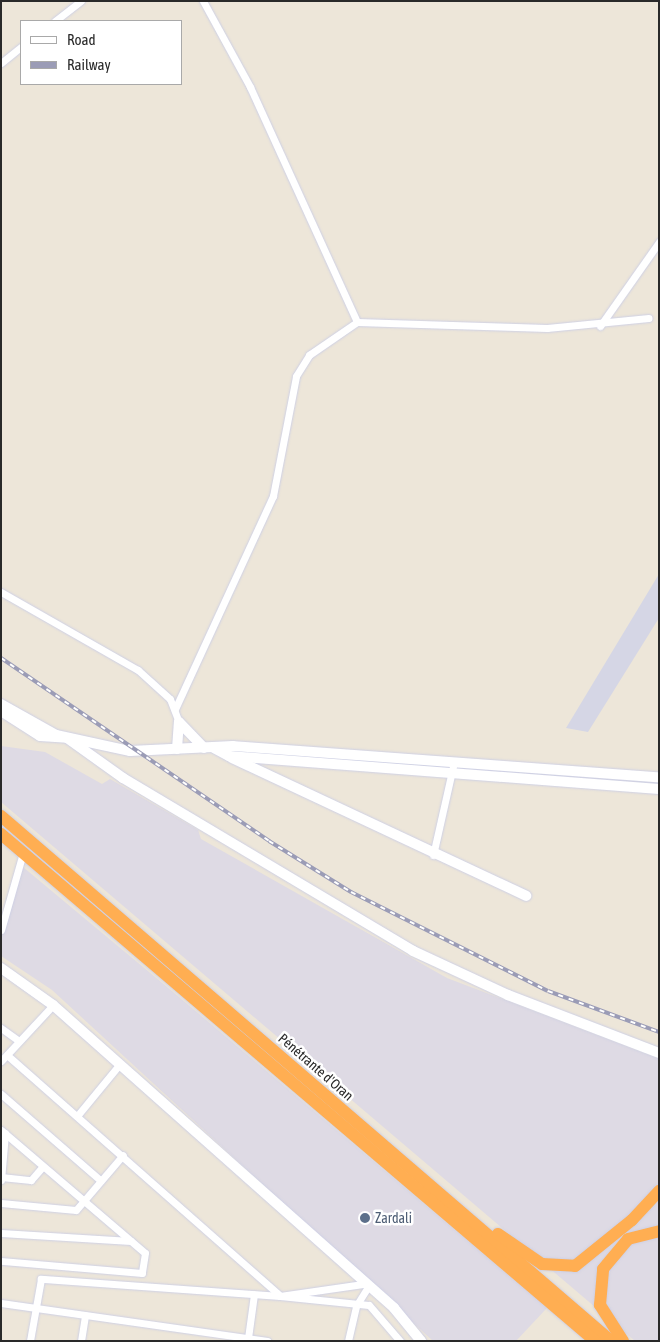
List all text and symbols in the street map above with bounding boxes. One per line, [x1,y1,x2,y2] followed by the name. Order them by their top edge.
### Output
[20,20,182,85] legend
[67,31,96,48] text: Road
[67,56,111,73] text: Railway
[275,1030,357,1104] street label: Pénétrante d'Oran
[375,1210,412,1226] place label: Zardali
[359,1212,371,1224] marker: Zardali

